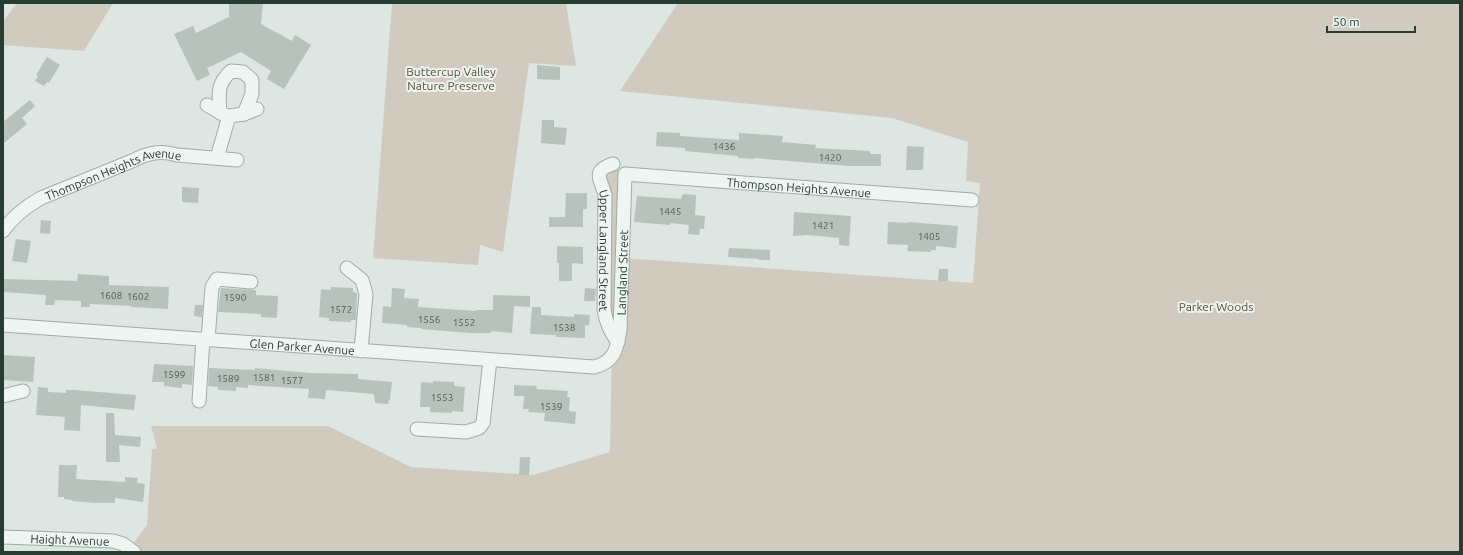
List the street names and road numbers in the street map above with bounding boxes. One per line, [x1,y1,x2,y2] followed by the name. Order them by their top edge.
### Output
[43,146,182,202] street label: Thompson Heights Avenue
[726,175,872,199] street label: Thompson Heights Avenue
[597,188,612,313] street label: Upper Langland Street
[614,229,630,316] street label: Langland Street
[249,336,355,356] street label: Glen Parker Avenue
[30,532,110,547] street label: Haight Avenue

